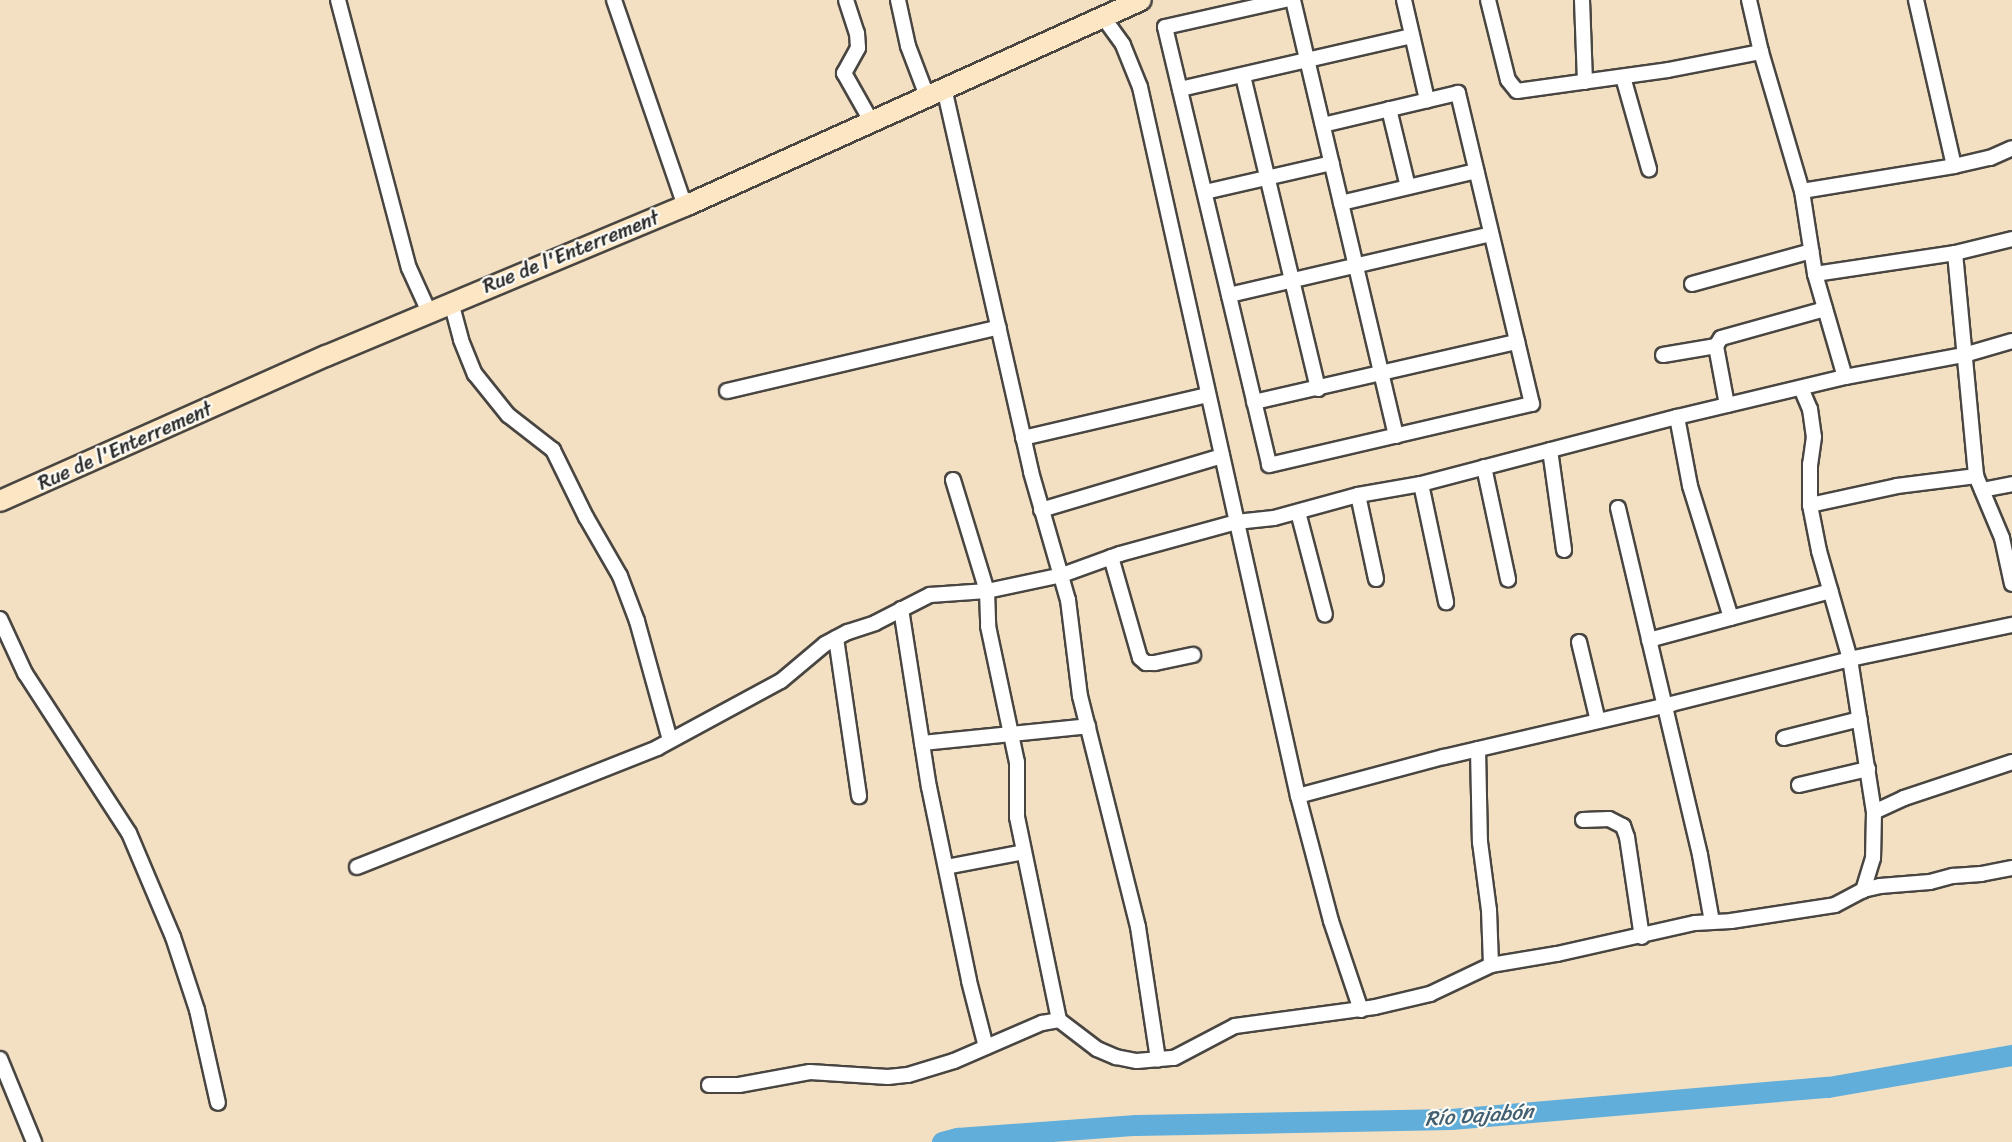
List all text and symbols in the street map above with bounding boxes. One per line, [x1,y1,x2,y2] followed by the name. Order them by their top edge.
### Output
[479,205,663,299] street label: Rue de l'Enterrement
[34,397,216,495] street label: Rue de l'Enterrement
[1424,1099,1534,1131] water label: Río Dajabón

